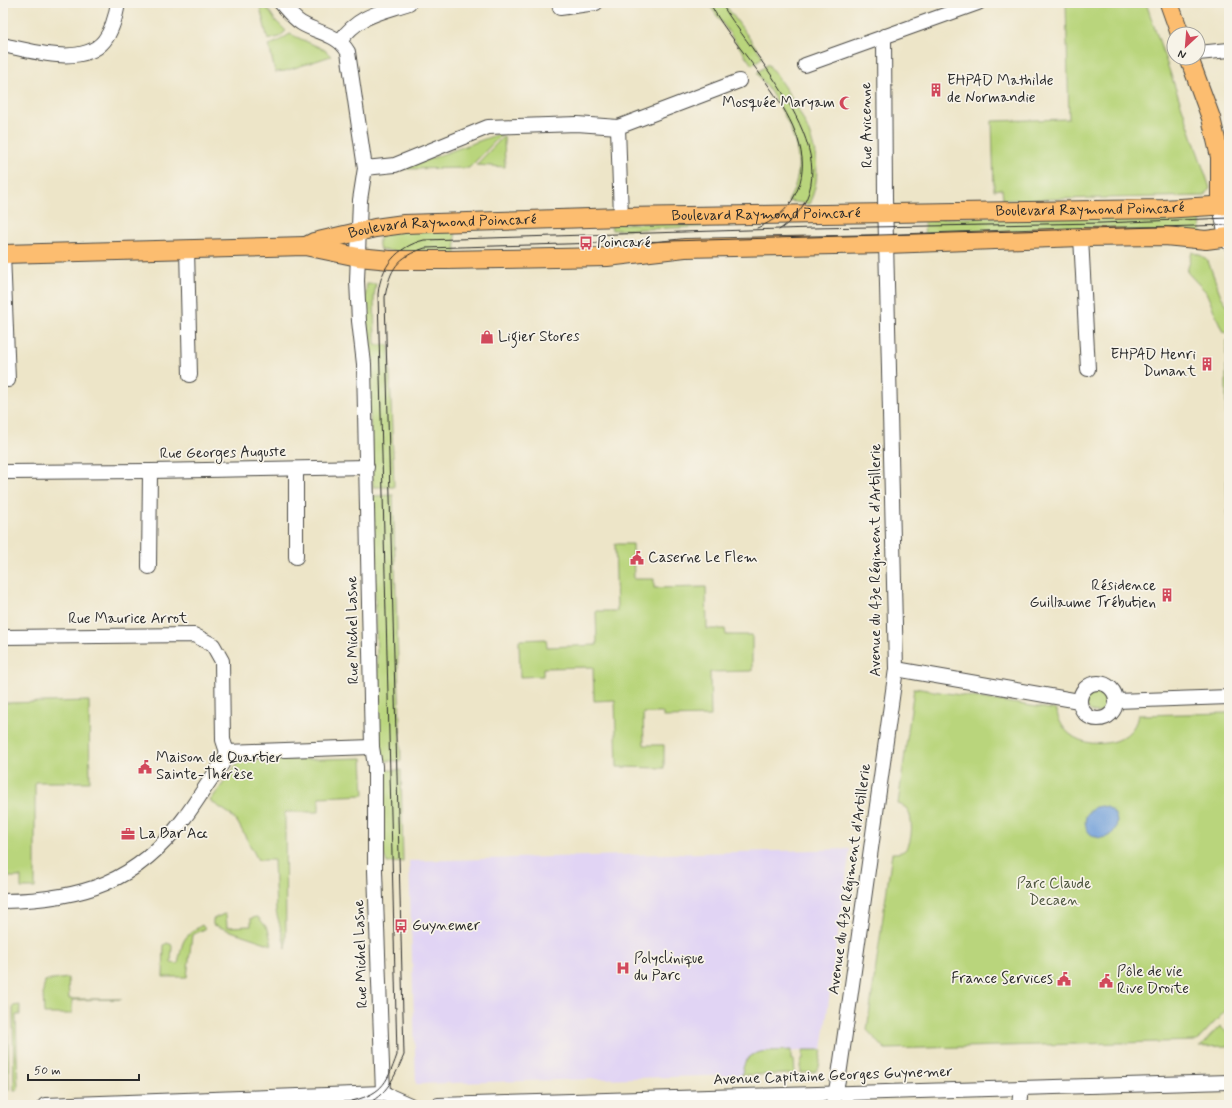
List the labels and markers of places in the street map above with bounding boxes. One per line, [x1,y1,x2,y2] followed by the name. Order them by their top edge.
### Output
[947,71,1054,108] place label: EHPAD Mathilde de Normandie
[928,82,944,98] building icon: EHPAD Mathilde de Normandie
[722,93,835,113] place label: Mosquée Maryam
[838,95,854,111] mosque icon: Mosquée Maryam
[597,233,651,253] place label: Poincaré
[578,235,594,251] bus stop icon: Poincaré
[498,327,580,348] place label: Ligier Stores
[479,329,495,345] shop icon: Ligier Stores
[1110,345,1196,382] place label: EHPAD Henri Dunant
[1199,356,1215,372] building icon: EHPAD Henri Dunant
[648,548,758,568] place label: Caserne Le Flem
[629,550,645,566] public building icon: Caserne Le Flem
[1030,576,1156,613] place label: Résidence Guillaume Trébutien
[1159,587,1175,603] building icon: Résidence Guillaume Trébutien
[156,748,282,785] place label: Maison de Quartier Sainte-Thérèse
[137,759,153,775] public building icon: Maison de Quartier Sainte-Thérèse
[139,824,209,844] place label: La Bar'Acc
[120,826,136,842] office icon: La Bar'Acc
[412,916,481,936] place label: Guynemer
[393,918,409,934] bus stop icon: Guynemer
[634,949,704,986] place label: Polyclinique du Parc
[615,960,631,976] hospital icon: Polyclinique du Parc
[1117,962,1189,999] place label: Pôle de vie Rive Droite
[951,969,1053,989] place label: France Services
[1056,971,1072,987] public building icon: France Services
[1098,973,1114,989] public building icon: Pôle de vie Rive Droite

